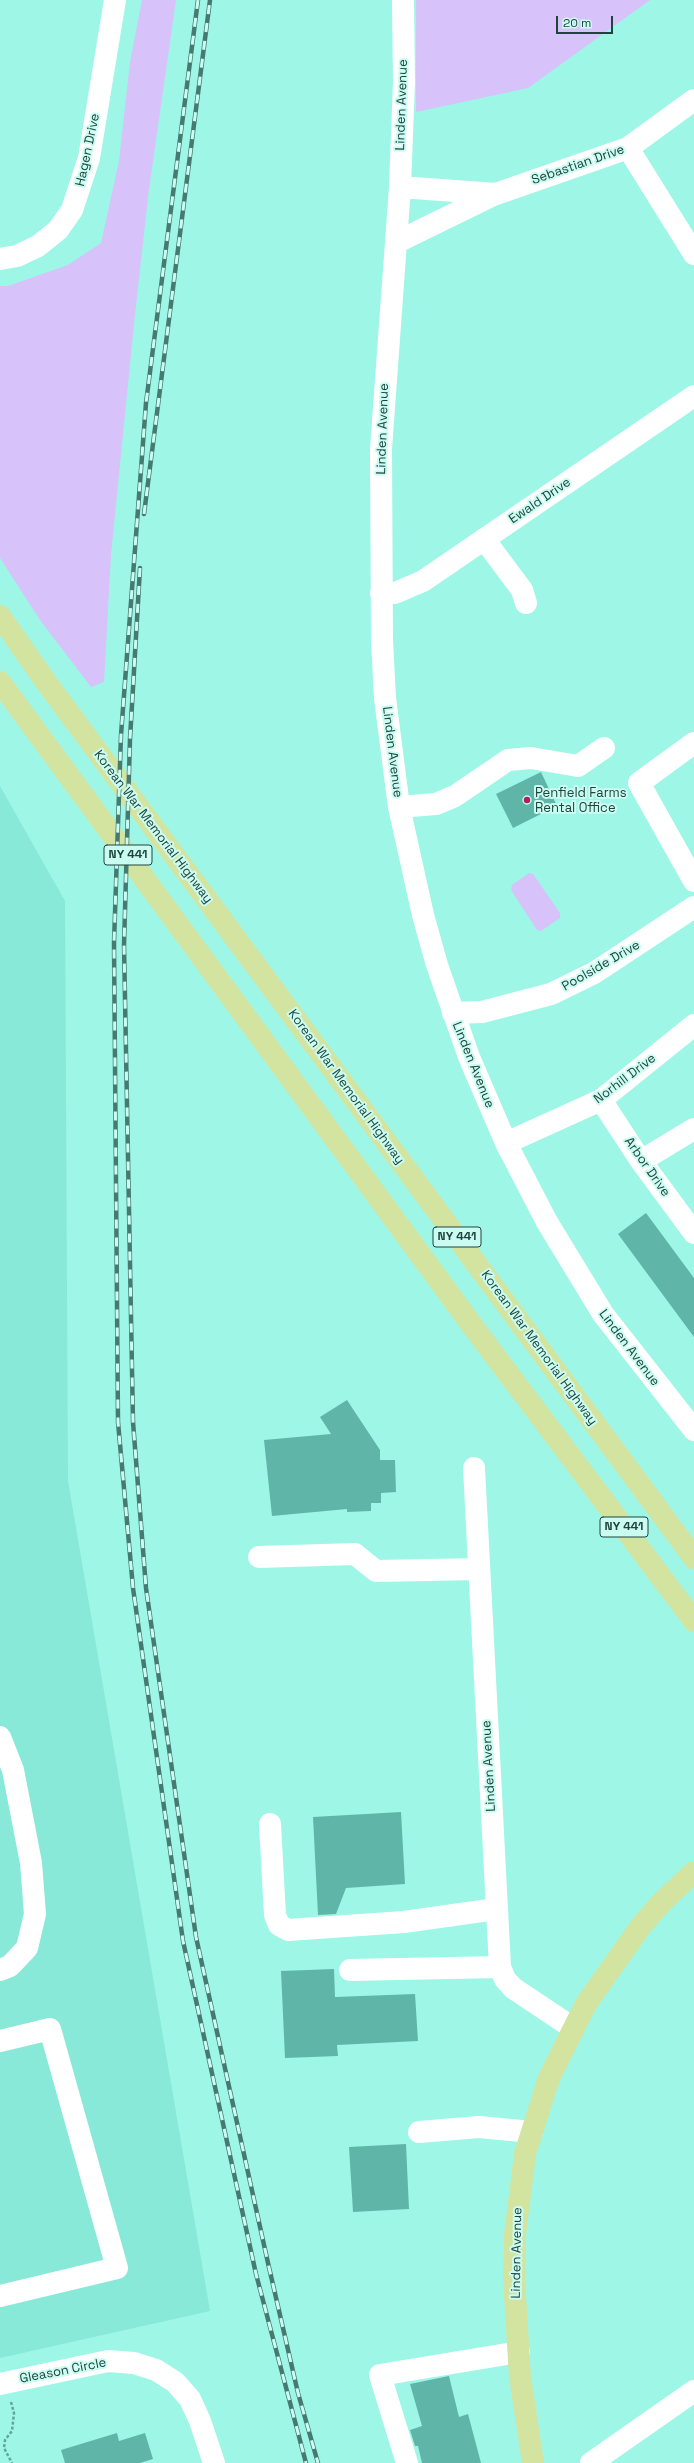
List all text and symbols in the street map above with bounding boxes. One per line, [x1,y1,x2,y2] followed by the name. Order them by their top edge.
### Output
[558,8,615,34] scale bar
[563,15,591,31] text: 20 m
[393,59,411,151] street label: Linden Avenue
[73,112,103,188] street label: Hagen Drive
[529,142,627,188] street label: Sebastian Drive
[374,383,392,475] street label: Linden Avenue
[506,475,574,527] street label: Ewald Drive
[379,706,405,798] street label: Linden Avenue
[90,747,216,907] street label: Korean War Memorial Highway
[535,785,627,816] place label: Penfield Farms Rental Office
[522,795,532,805] marker: Penfield Farms Rental Office
[104,845,152,865] road number: NY 441
[559,937,643,995] street label: Poolside Drive
[285,1007,407,1167] street label: Korean War Memorial Highway
[449,1020,497,1110] street label: Linden Avenue
[591,1051,659,1107] street label: Norhill Drive
[621,1134,673,1200] street label: Arbor Drive
[433,1227,481,1247] road number: NY 441
[478,1268,600,1428] street label: Korean War Memorial Highway
[595,1307,663,1389] street label: Linden Avenue
[600,1517,648,1537] road number: NY 441
[479,1720,499,1812] street label: Linden Avenue
[508,2207,526,2299] street label: Linden Avenue
[18,2355,108,2387] street label: Gleason Circle

